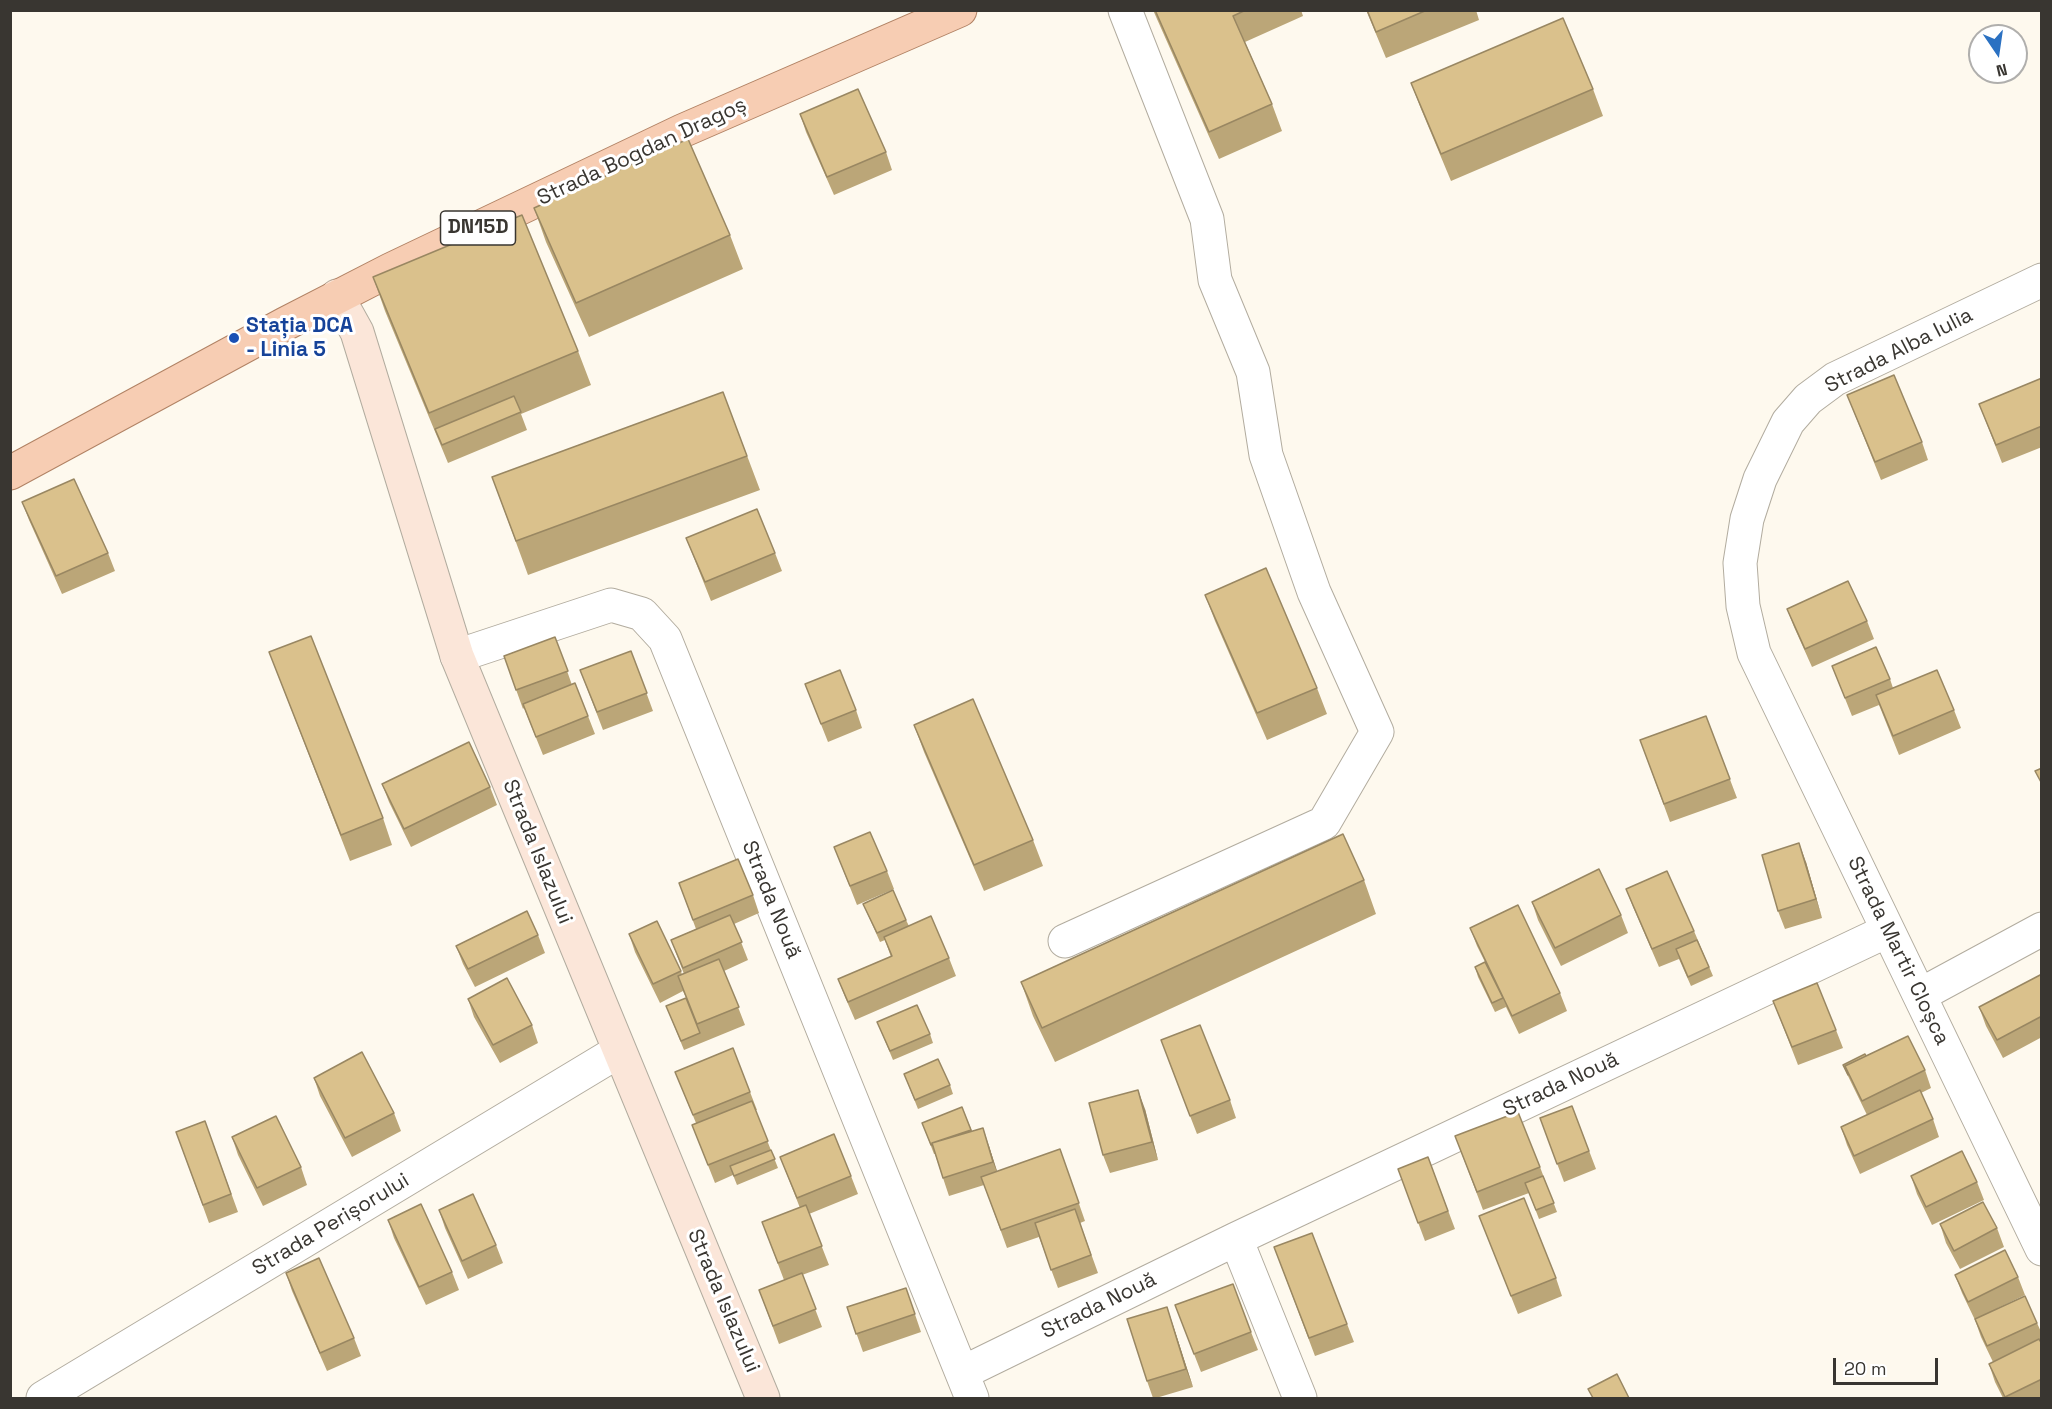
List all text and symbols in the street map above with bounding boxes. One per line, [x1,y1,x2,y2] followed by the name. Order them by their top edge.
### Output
[1968,24,2028,84] north arrow
[1994,59,2009,82] text: N
[533,92,751,212] street label: Strada Bogdan Dragoș
[440,211,516,245] road number: DN15D
[1821,303,1977,399] street label: Strada Alba Iulia
[246,313,353,363] place label: Stația DCA - Linia 5
[227,331,241,345] marker: Stația DCA - Linia 5
[497,776,577,928] street label: Strada Islazului
[736,837,806,963] street label: Strada Nouă
[1841,853,1955,1049] street label: Strada Martir Cloșca
[1499,1047,1623,1123] street label: Strada Nouă
[248,1168,414,1282] street label: Strada Perișorului
[681,1226,765,1376] street label: Strada Islazului
[1037,1267,1161,1345] street label: Strada Nouă
[1836,1346,1941,1384] scale bar
[1844,1357,1887,1380] text: 20 m

